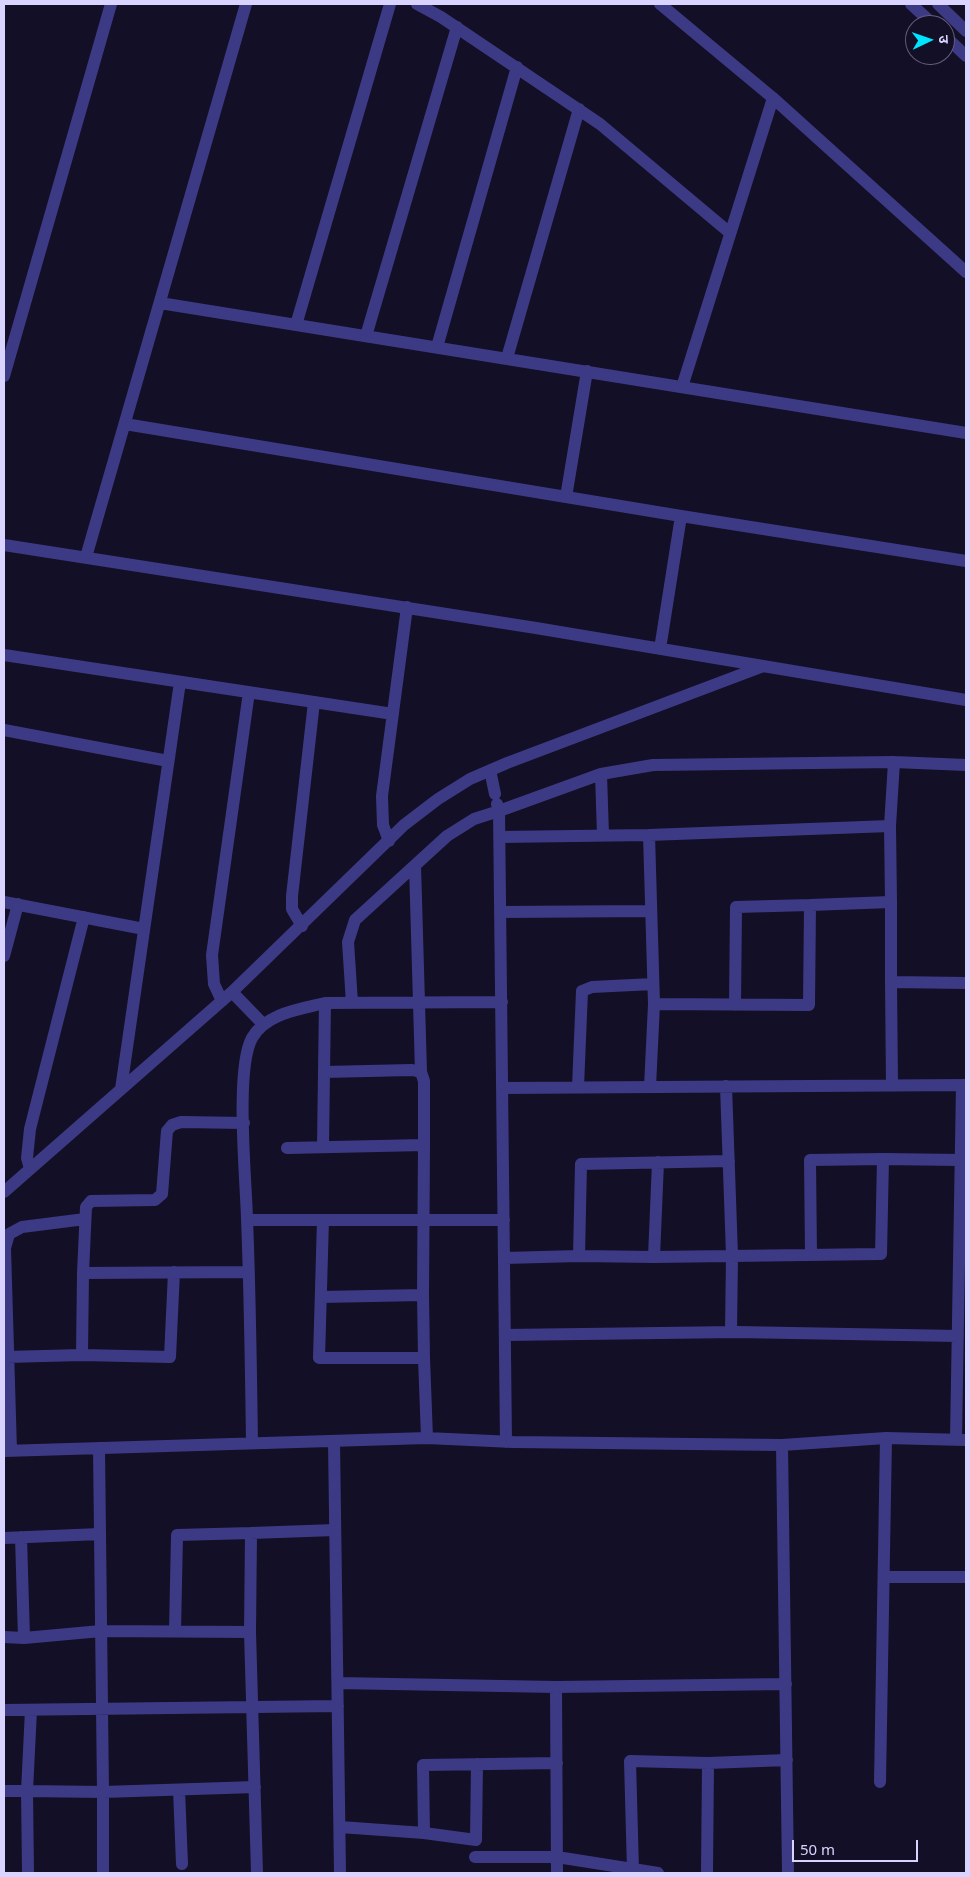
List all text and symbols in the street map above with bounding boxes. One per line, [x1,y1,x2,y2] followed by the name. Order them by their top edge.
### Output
[905,15,955,65] north arrow
[935,35,954,44] text: उ
[795,1830,921,1862] scale bar
[800,1839,835,1859] text: 50 m

